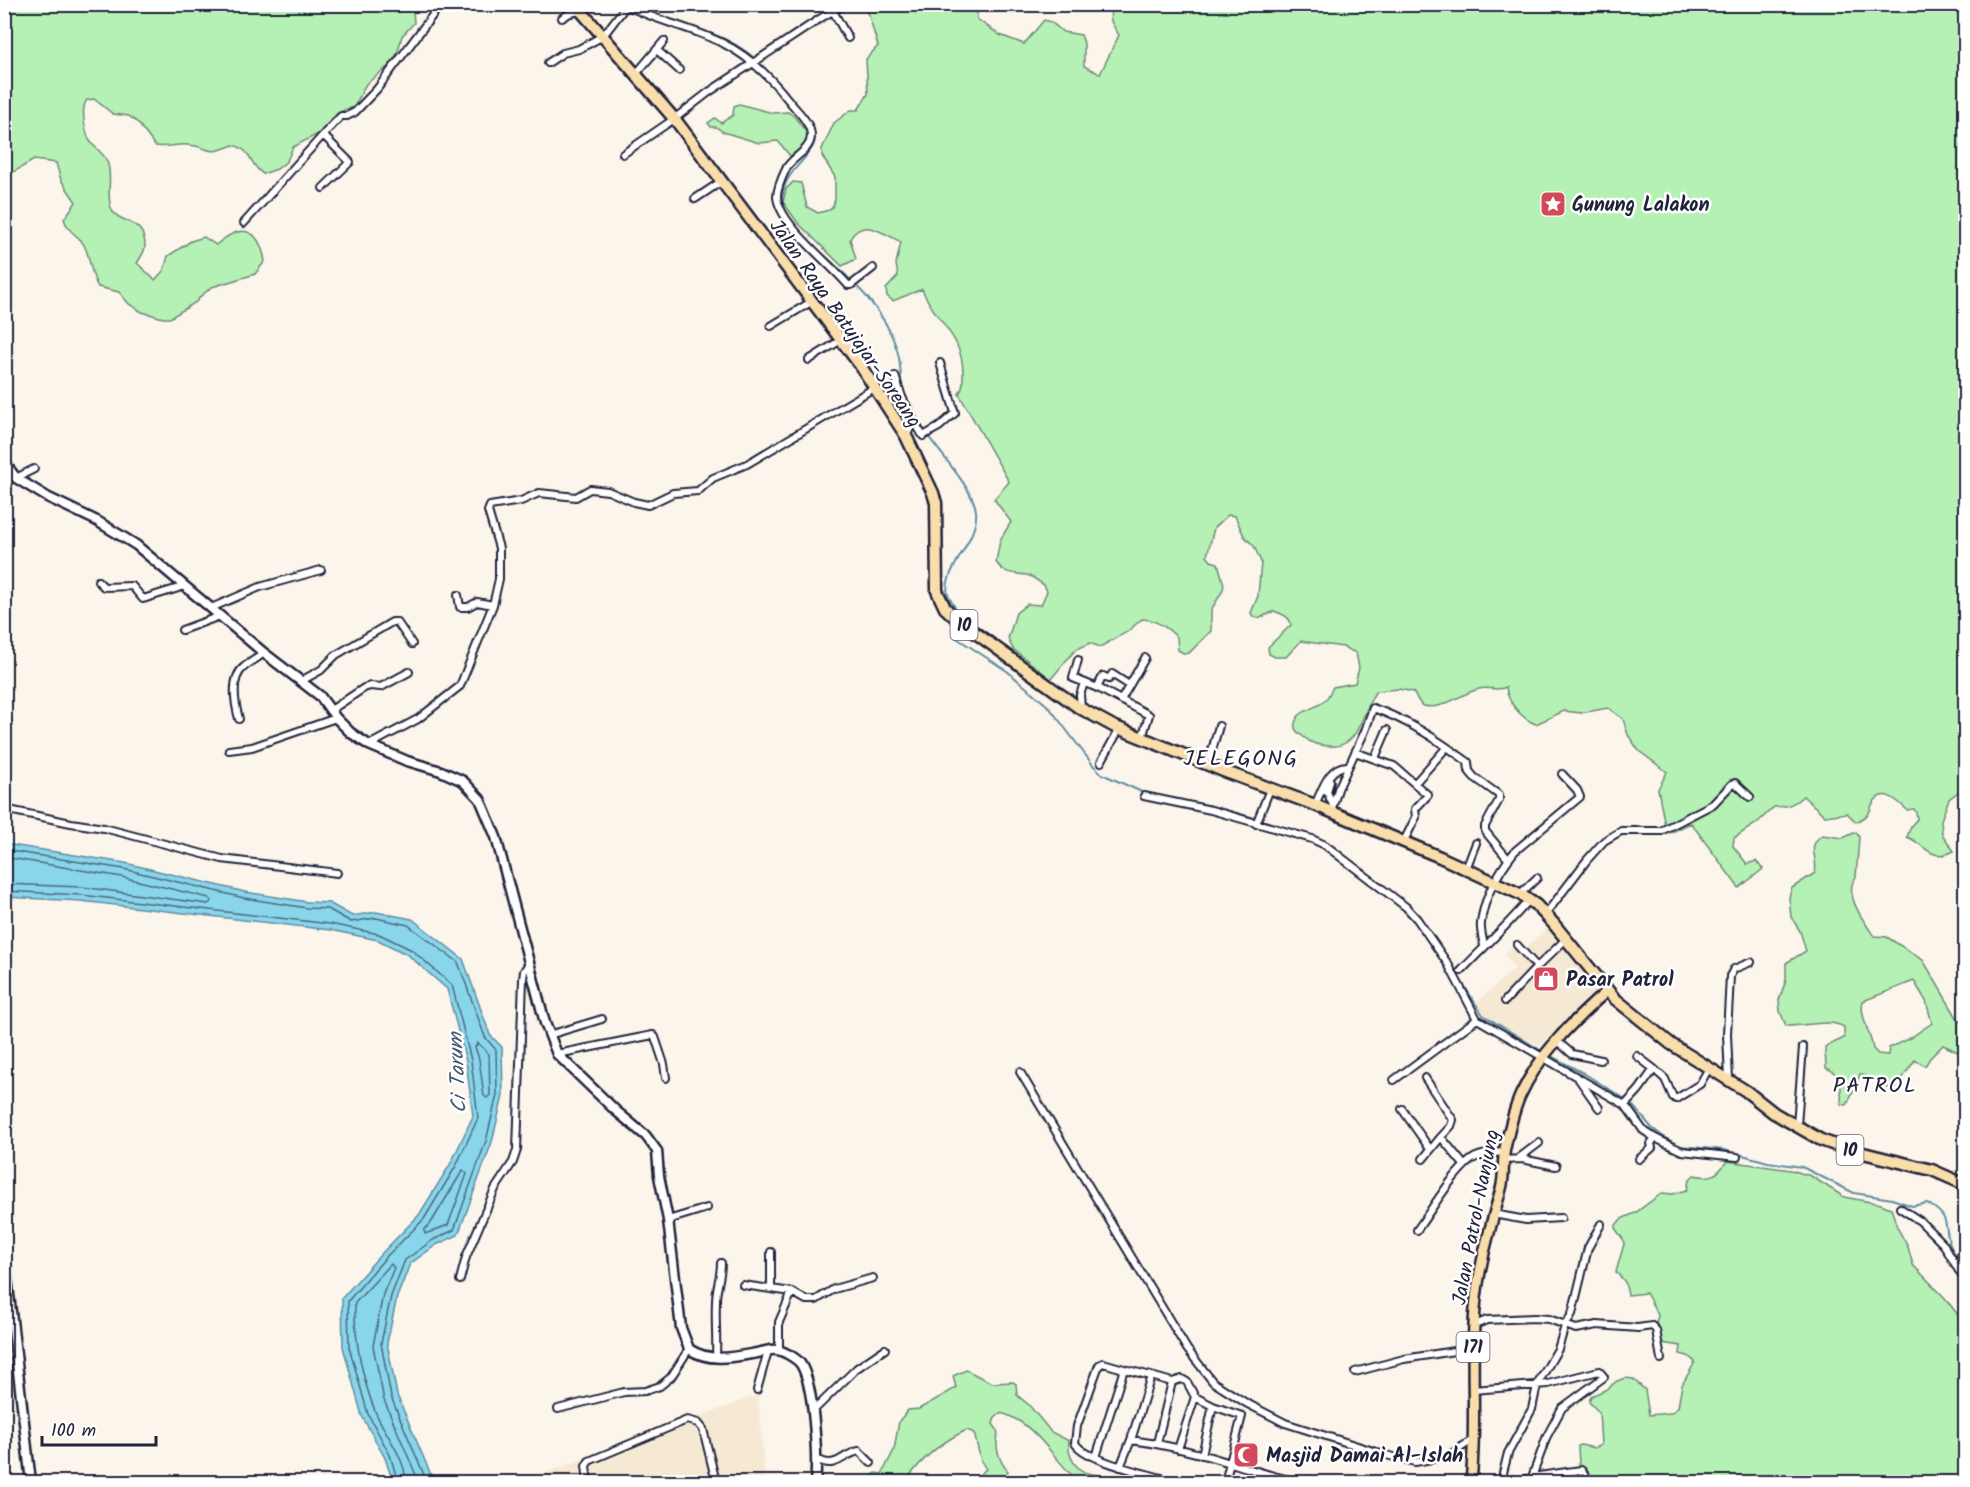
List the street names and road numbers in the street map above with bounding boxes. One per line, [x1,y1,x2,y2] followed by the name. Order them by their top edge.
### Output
[760,213,929,435] street label: Jalan Raya Batujajar-Soreang
[950,610,978,640] road number: 10
[1444,1127,1510,1308] street label: Jalan Patrol-Nanjung
[1836,1135,1864,1165] road number: 10
[1456,1332,1490,1362] road number: 171

